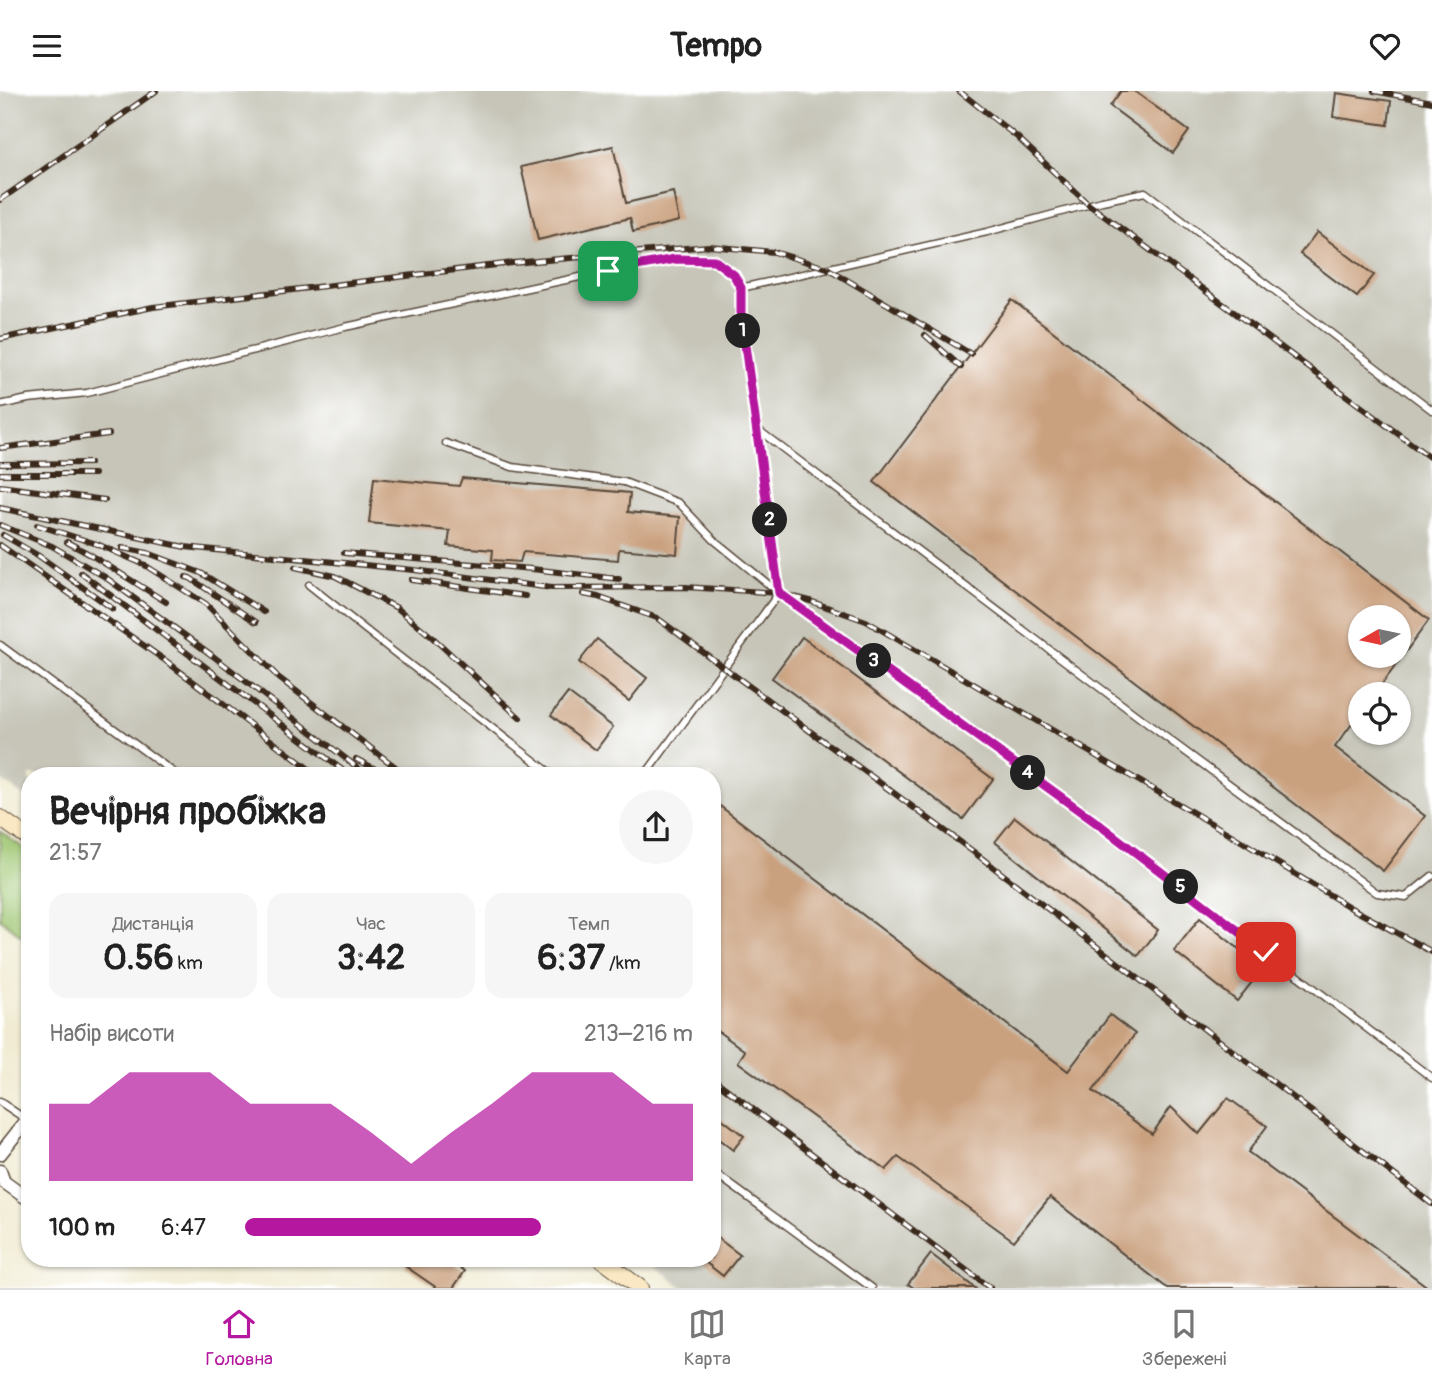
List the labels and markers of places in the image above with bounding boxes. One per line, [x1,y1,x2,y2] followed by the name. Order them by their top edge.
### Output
[578,241,638,301] pin
[726,313,760,349] pin: 1
[752,503,788,537] pin: 2
[856,643,892,679] pin: 3
[1010,755,1046,791] pin: 4
[1164,869,1198,905] pin: 5
[1236,922,1296,982] pin

